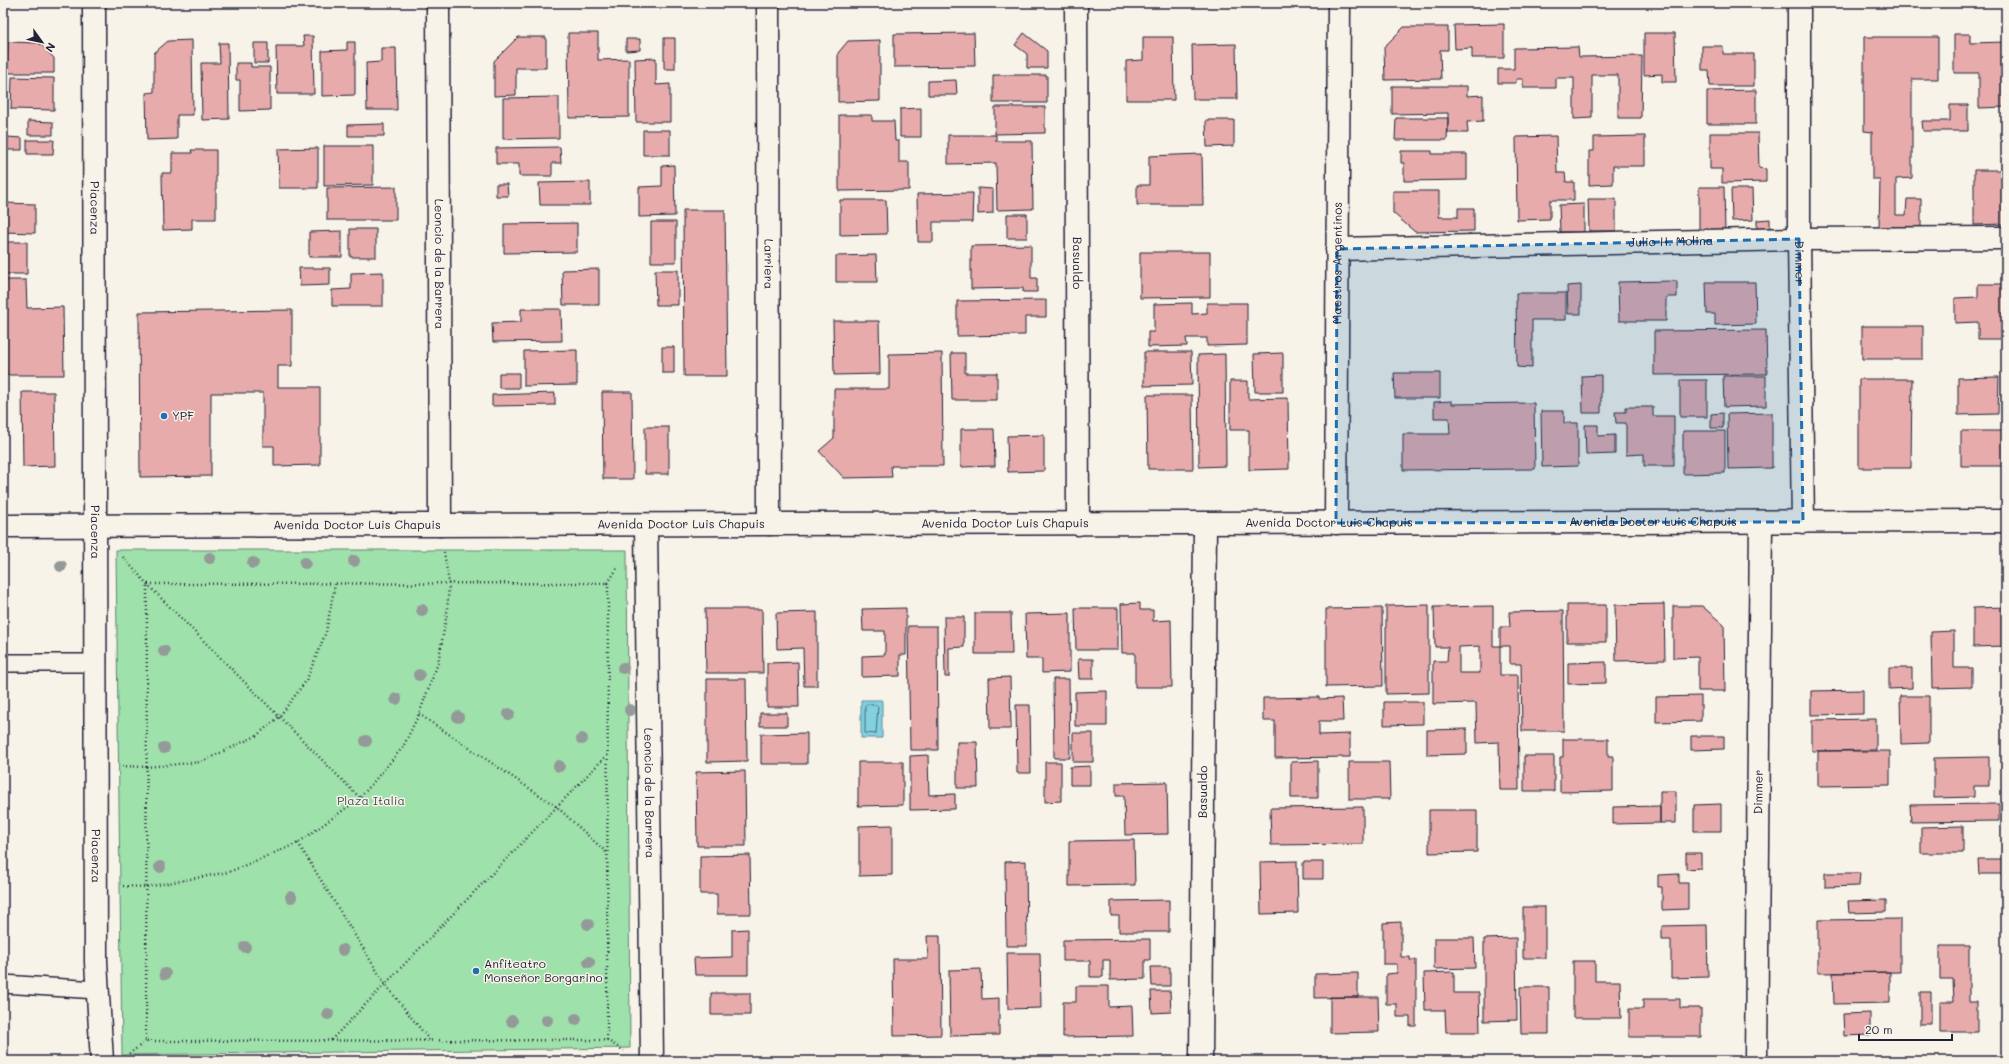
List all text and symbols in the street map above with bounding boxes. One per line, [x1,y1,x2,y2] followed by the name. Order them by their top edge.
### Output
[22,22,62,62] north arrow
[42,40,59,55] text: N
[87,181,103,235] street label: Piacenza
[432,199,448,329] street label: Leoncio de la Barrera
[1328,202,1345,324] street label: Maestros Argentinos
[1629,232,1713,250] street label: Julio H. Molina
[1070,237,1086,289] street label: Basualdo
[761,239,778,289] street label: Larriera
[1792,241,1809,285] street label: Dimmer
[172,407,194,423] place label: YPF
[159,411,169,421] marker: YPF
[88,505,104,559] street label: Piacenza
[1245,513,1413,530] street label: Avenida Doctor Luis Chapuis
[1569,513,1737,529] street label: Avenida Doctor Luis Chapuis
[921,514,1089,531] street label: Avenida Doctor Luis Chapuis
[597,515,765,532] street label: Avenida Doctor Luis Chapuis
[273,516,441,532] street label: Avenida Doctor Luis Chapuis
[641,728,659,858] street label: Leoncio de la Barrera
[1194,766,1210,818] street label: Basualdo
[1749,770,1766,814] street label: Dimmer
[337,792,405,808] park label: Plaza Italia
[89,829,105,883] street label: Piacenza
[484,955,603,985] place label: Anfiteatro Monseñor Borgarino
[471,966,481,976] marker: Anfiteatro Monseñor Borgarino
[1859,1016,1952,1042] scale bar
[1865,1021,1893,1037] text: 20 m

